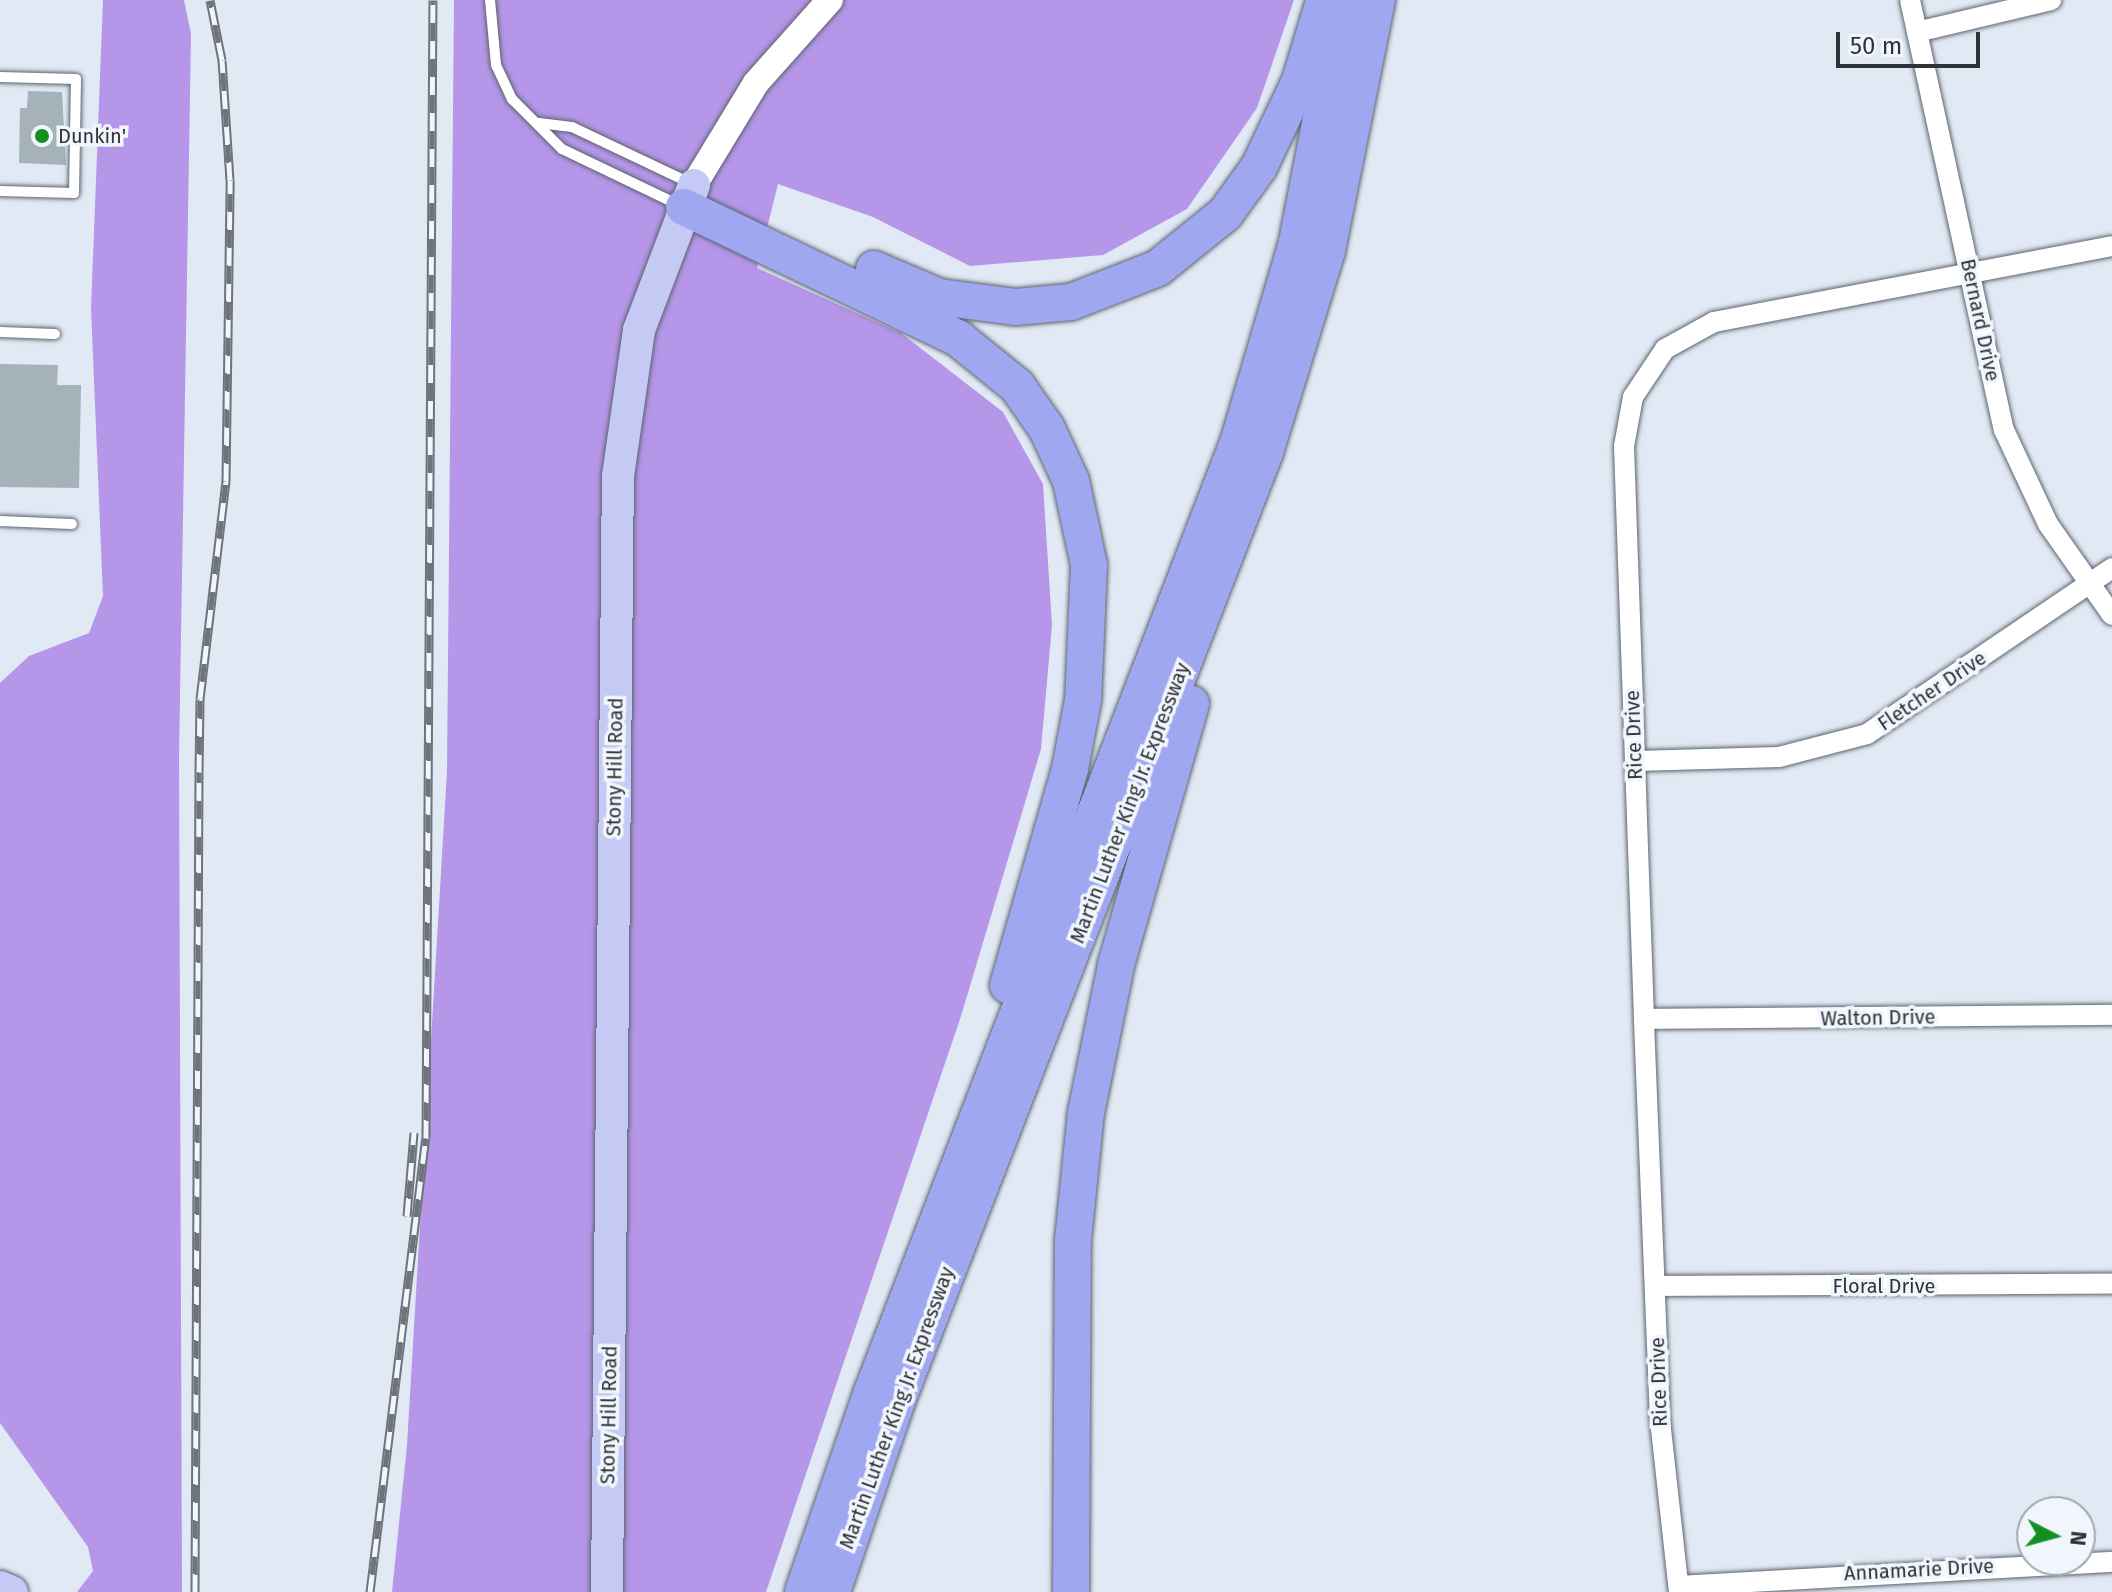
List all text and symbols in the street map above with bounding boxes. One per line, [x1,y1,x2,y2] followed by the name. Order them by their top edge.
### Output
[1840,16,1984,66] scale bar
[1850,32,1902,60] text: 50 m
[58,124,126,148] place label: Dunkin'
[33,127,51,145] marker: Dunkin'
[1955,257,2005,383] street label: Bernard Drive
[1873,646,1991,736] street label: Fletcher Drive
[1065,659,1195,947] street label: Martin Luther King Jr. Expressway
[1620,690,1648,780] street label: Rice Drive
[602,698,628,836] street label: Stony Hill Road
[1820,1005,1936,1031] street label: Walton Drive
[835,1264,959,1552] street label: Martin Luther King Jr. Expressway
[1833,1274,1935,1298] street label: Floral Drive
[1645,1337,1673,1427] street label: Rice Drive
[596,1346,622,1484] street label: Stony Hill Road
[2016,1496,2096,1576] north arrow
[2064,1530,2093,1547] text: N
[1843,1554,1995,1586] street label: Annamarie Drive

